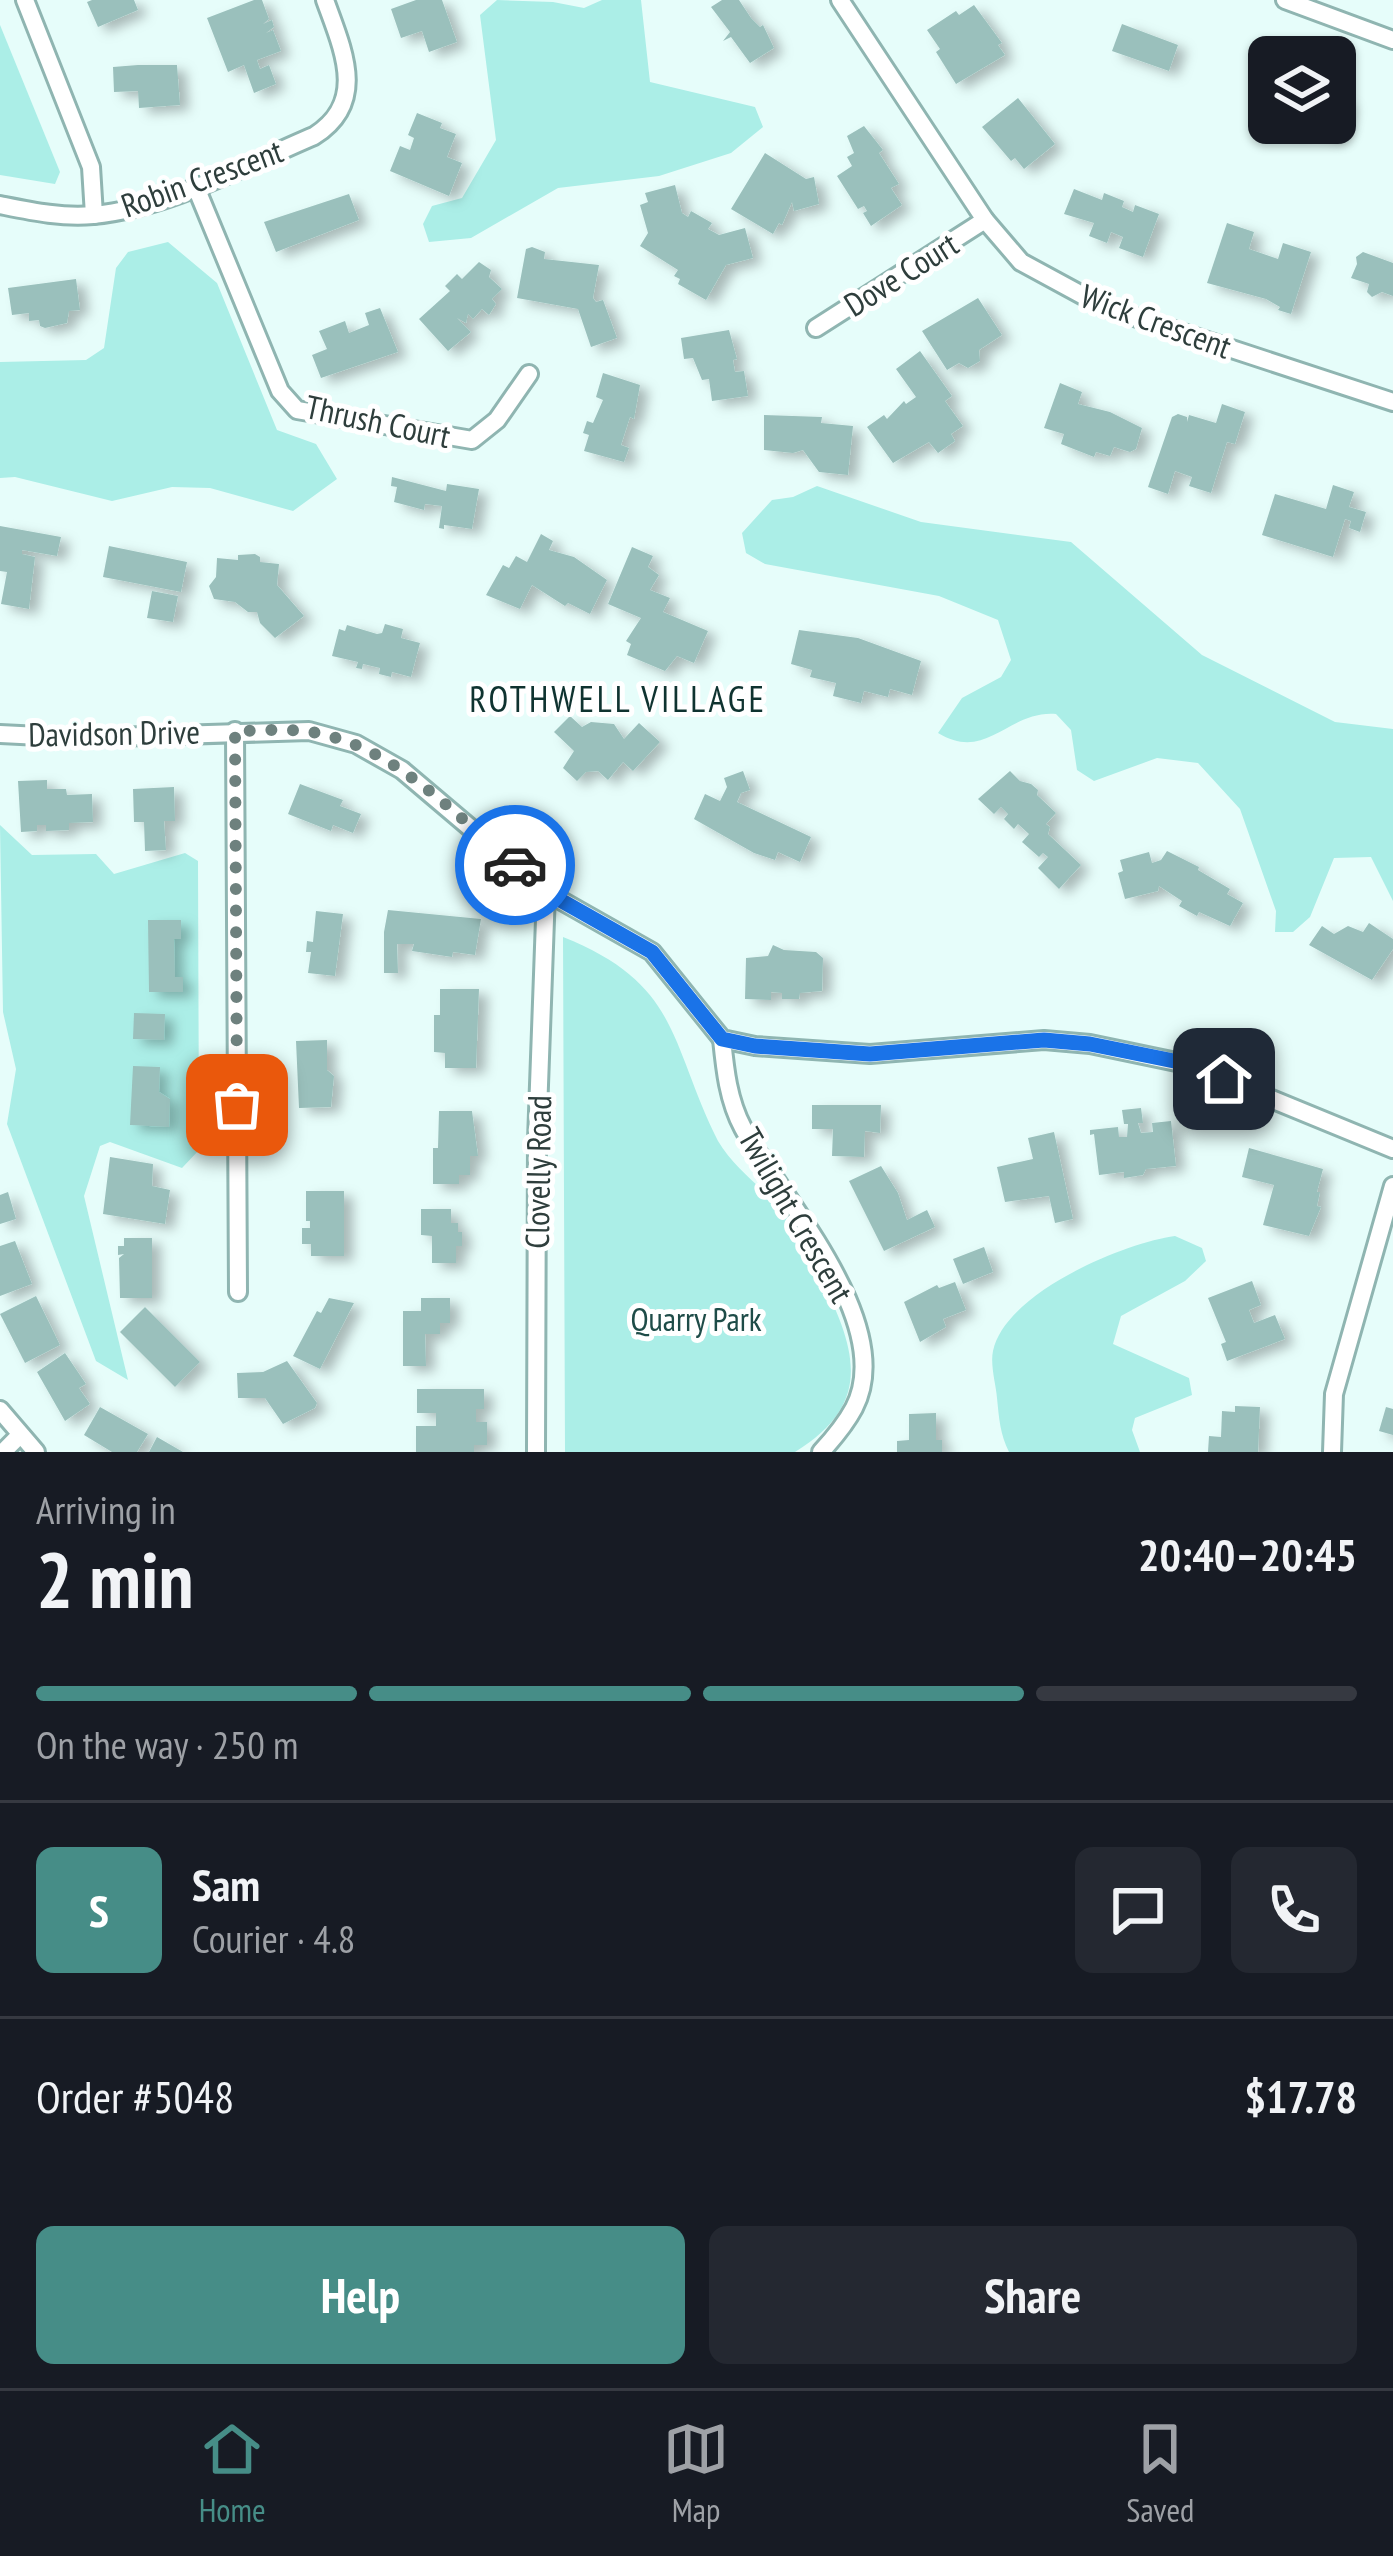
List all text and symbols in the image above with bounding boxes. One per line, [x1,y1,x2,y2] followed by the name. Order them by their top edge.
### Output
[1248,36,1356,144] map controls
[1248,36,1356,144] button: layers
[115,128,288,227] street label: Robin Crescent
[836,222,966,325] street label: Dove Court
[1075,273,1237,368] street label: Wick Crescent
[302,384,454,457] street label: Thrush Court
[469,675,767,722] district label: ROTHWELL VILLAGE
[28,710,200,755] street label: Davidson Drive
[455,805,575,925] courier
[482,832,548,898] icon: car
[1173,1028,1275,1130] pin
[1191,1046,1257,1112] icon: home
[186,1054,288,1156] pin
[204,1072,270,1138] icon: bag
[515,1095,560,1249] street label: Clovelly Road
[729,1120,864,1310] street label: Twilight Crescent
[630,1297,762,1340] park label: Quarry Park
[36,1484,176,1535] text: Arriving in
[1138,1525,1357,1583] text: 20:40–20:45
[36,1529,194,1630] text: 2 min
[36,1719,298,1770] text: On the way · 250 m
[1075,1847,1201,1973] button: chat
[1231,1847,1357,1973] button: phone
[192,1855,260,1913] text: Sam
[89,1881,109,1939] text: S
[192,1913,355,1964] text: Courier · 4.8
[36,2067,234,2125] text: Order #5048
[1244,2067,1357,2125] text: $17.78
[36,2226,685,2364] button: Help
[709,2226,1357,2364] button: Share
[199,2416,266,2531] tab: Home
[663,2416,729,2531] tab: Map
[1126,2416,1194,2531] tab: Saved

